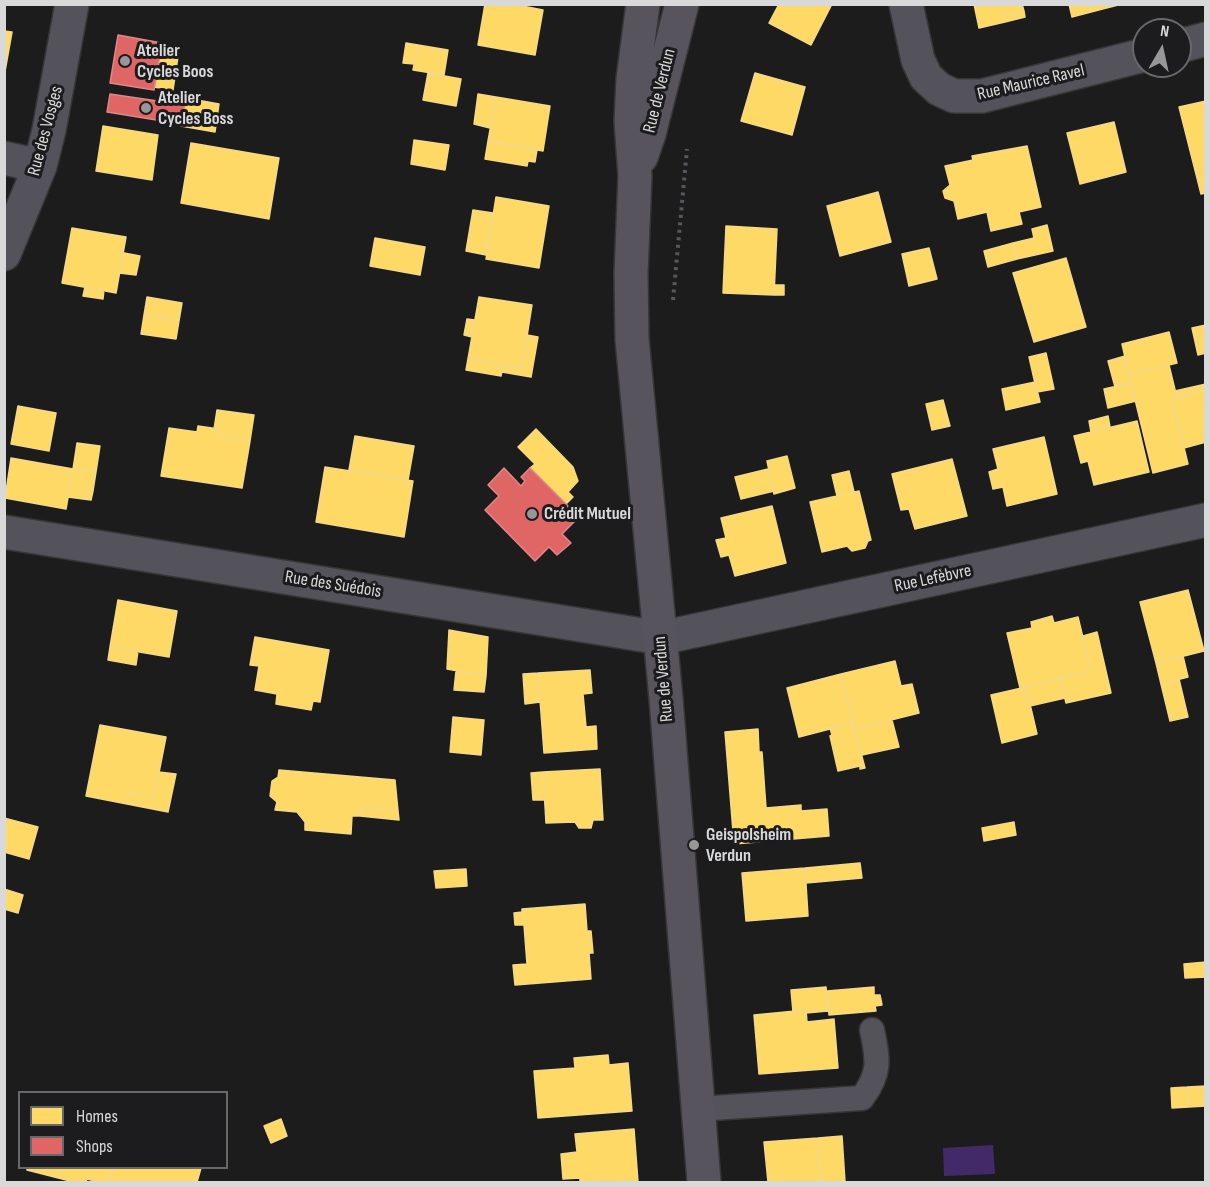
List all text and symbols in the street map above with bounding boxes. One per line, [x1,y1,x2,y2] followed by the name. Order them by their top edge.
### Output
[1132,18,1192,78] north arrow
[1159,22,1170,42] text: N
[137,40,213,82] place label: Atelier Cycles Boos
[639,47,681,135] street label: Rue de Verdun
[118,54,132,68] marker: Atelier Cycles Boos
[975,60,1087,106] street label: Rue Maurice Ravel
[24,84,68,178] street label: Rue des Vosges
[158,87,233,130] place label: Atelier Cycles Boss
[139,101,153,115] marker: Atelier Cycles Boss
[544,503,631,525] place label: Crédit Mutuel
[525,507,539,521] marker: Crédit Mutuel
[893,560,973,598] street label: Rue Lefèbvre
[283,567,383,603] street label: Rue des Suédois
[649,635,679,723] street label: Rue de Verdun
[706,824,791,866] place label: Geispolsheim Verdun
[687,838,701,852] marker: Geispolsheim Verdun
[18,1091,228,1169] legend
[76,1106,118,1127] text: Homes
[76,1136,113,1157] text: Shops

